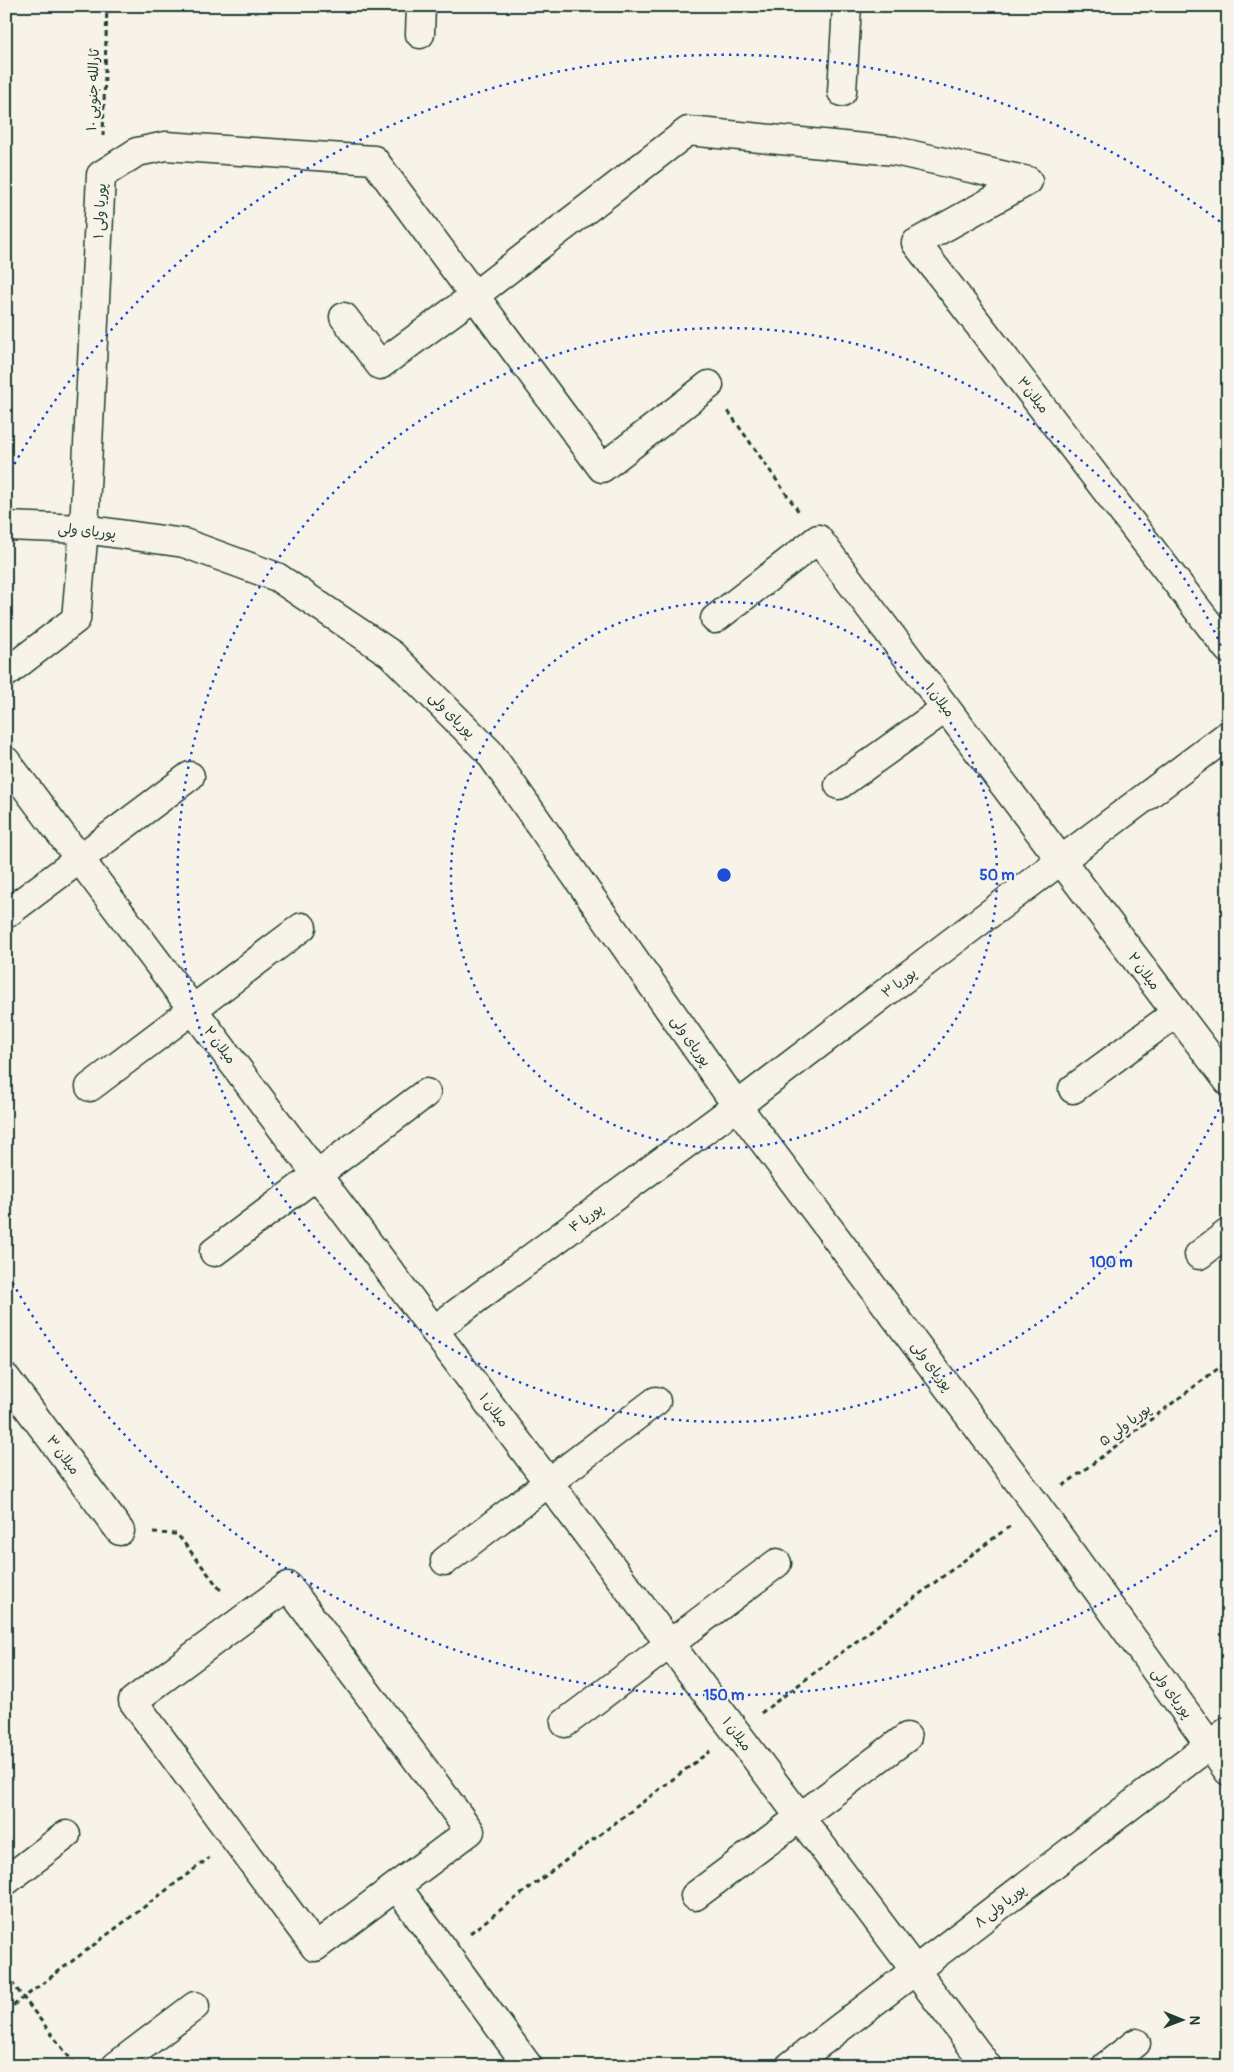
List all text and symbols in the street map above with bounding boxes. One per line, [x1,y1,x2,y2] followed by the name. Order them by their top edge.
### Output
[83,48,104,132] street label: ثارالله جنوبی ۱۰
[90,183,111,239] street label: پوریا ولی ۱
[1013,373,1053,417] street label: میلان۳
[57,520,117,543] street label: پوریای ولی
[922,680,958,720] street label: میلان ۱
[425,688,479,742] street label: پوریای ولی
[715,866,733,884] centre of rings
[980,866,1014,885] text: 50 m
[1124,949,1164,993] street label: میلان ۲
[878,964,920,1002] street label: پوریا ۳
[667,1012,715,1070] street label: پوریای ولی
[200,1023,240,1067] street label: میلان ۲
[566,1200,607,1237] street label: پوریا ۴
[1090,1253,1132,1272] text: 100 m
[907,1338,956,1395] street label: پوریای ولی
[476,1390,512,1430] street label: میلان ۱
[1096,1400,1155,1451] street label: پوریا ولی ۵
[43,1432,83,1478] street label: میلان ۳
[1147,1664,1196,1722] street label: پوریای ولی
[704,1686,744,1705] text: 150 m
[719,1714,755,1754] street label: میلان ۱
[971,1881,1030,1932] street label: پوریا ولی ۸
[1156,1994,1206,2044] north arrow
[1186,2015,1203,2025] text: N

